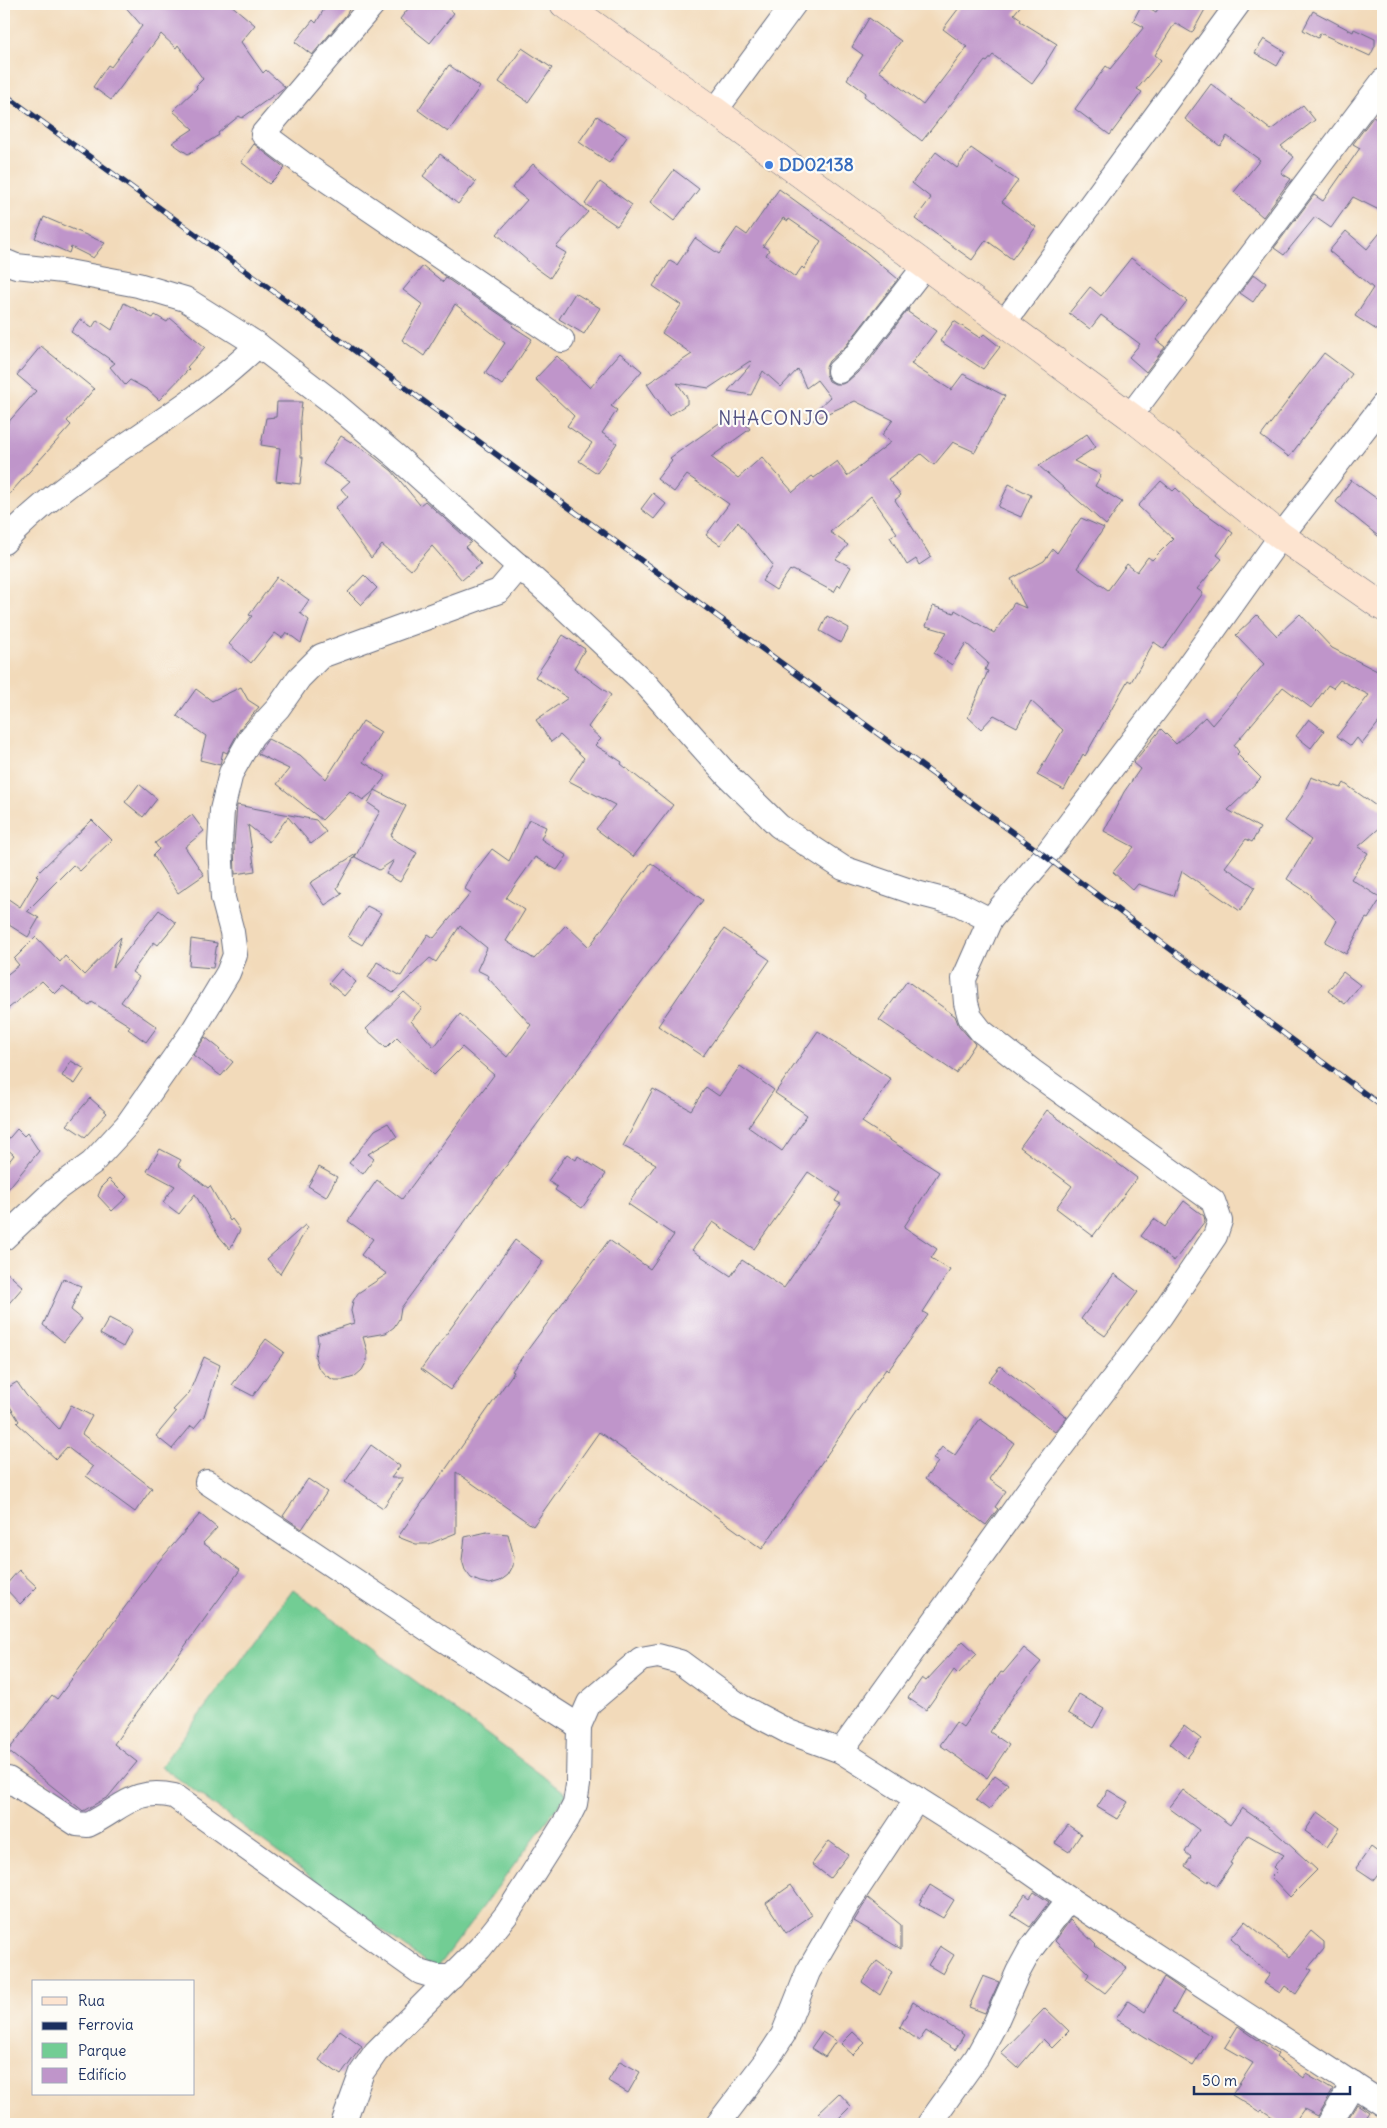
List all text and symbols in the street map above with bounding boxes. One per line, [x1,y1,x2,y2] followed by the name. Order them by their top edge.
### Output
[779,153,854,176] place label: DD02138
[763,159,775,171] marker: DD02138
[718,406,830,430] district label: NHACONJO
[32,1980,195,2096] legend
[78,1991,105,2010] text: Rua
[78,2015,134,2034] text: Ferrovia
[78,2041,126,2060] text: Parque
[1194,2063,1351,2095] scale bar
[78,2065,126,2084] text: Edifício
[1202,2071,1237,2090] text: 50 m

